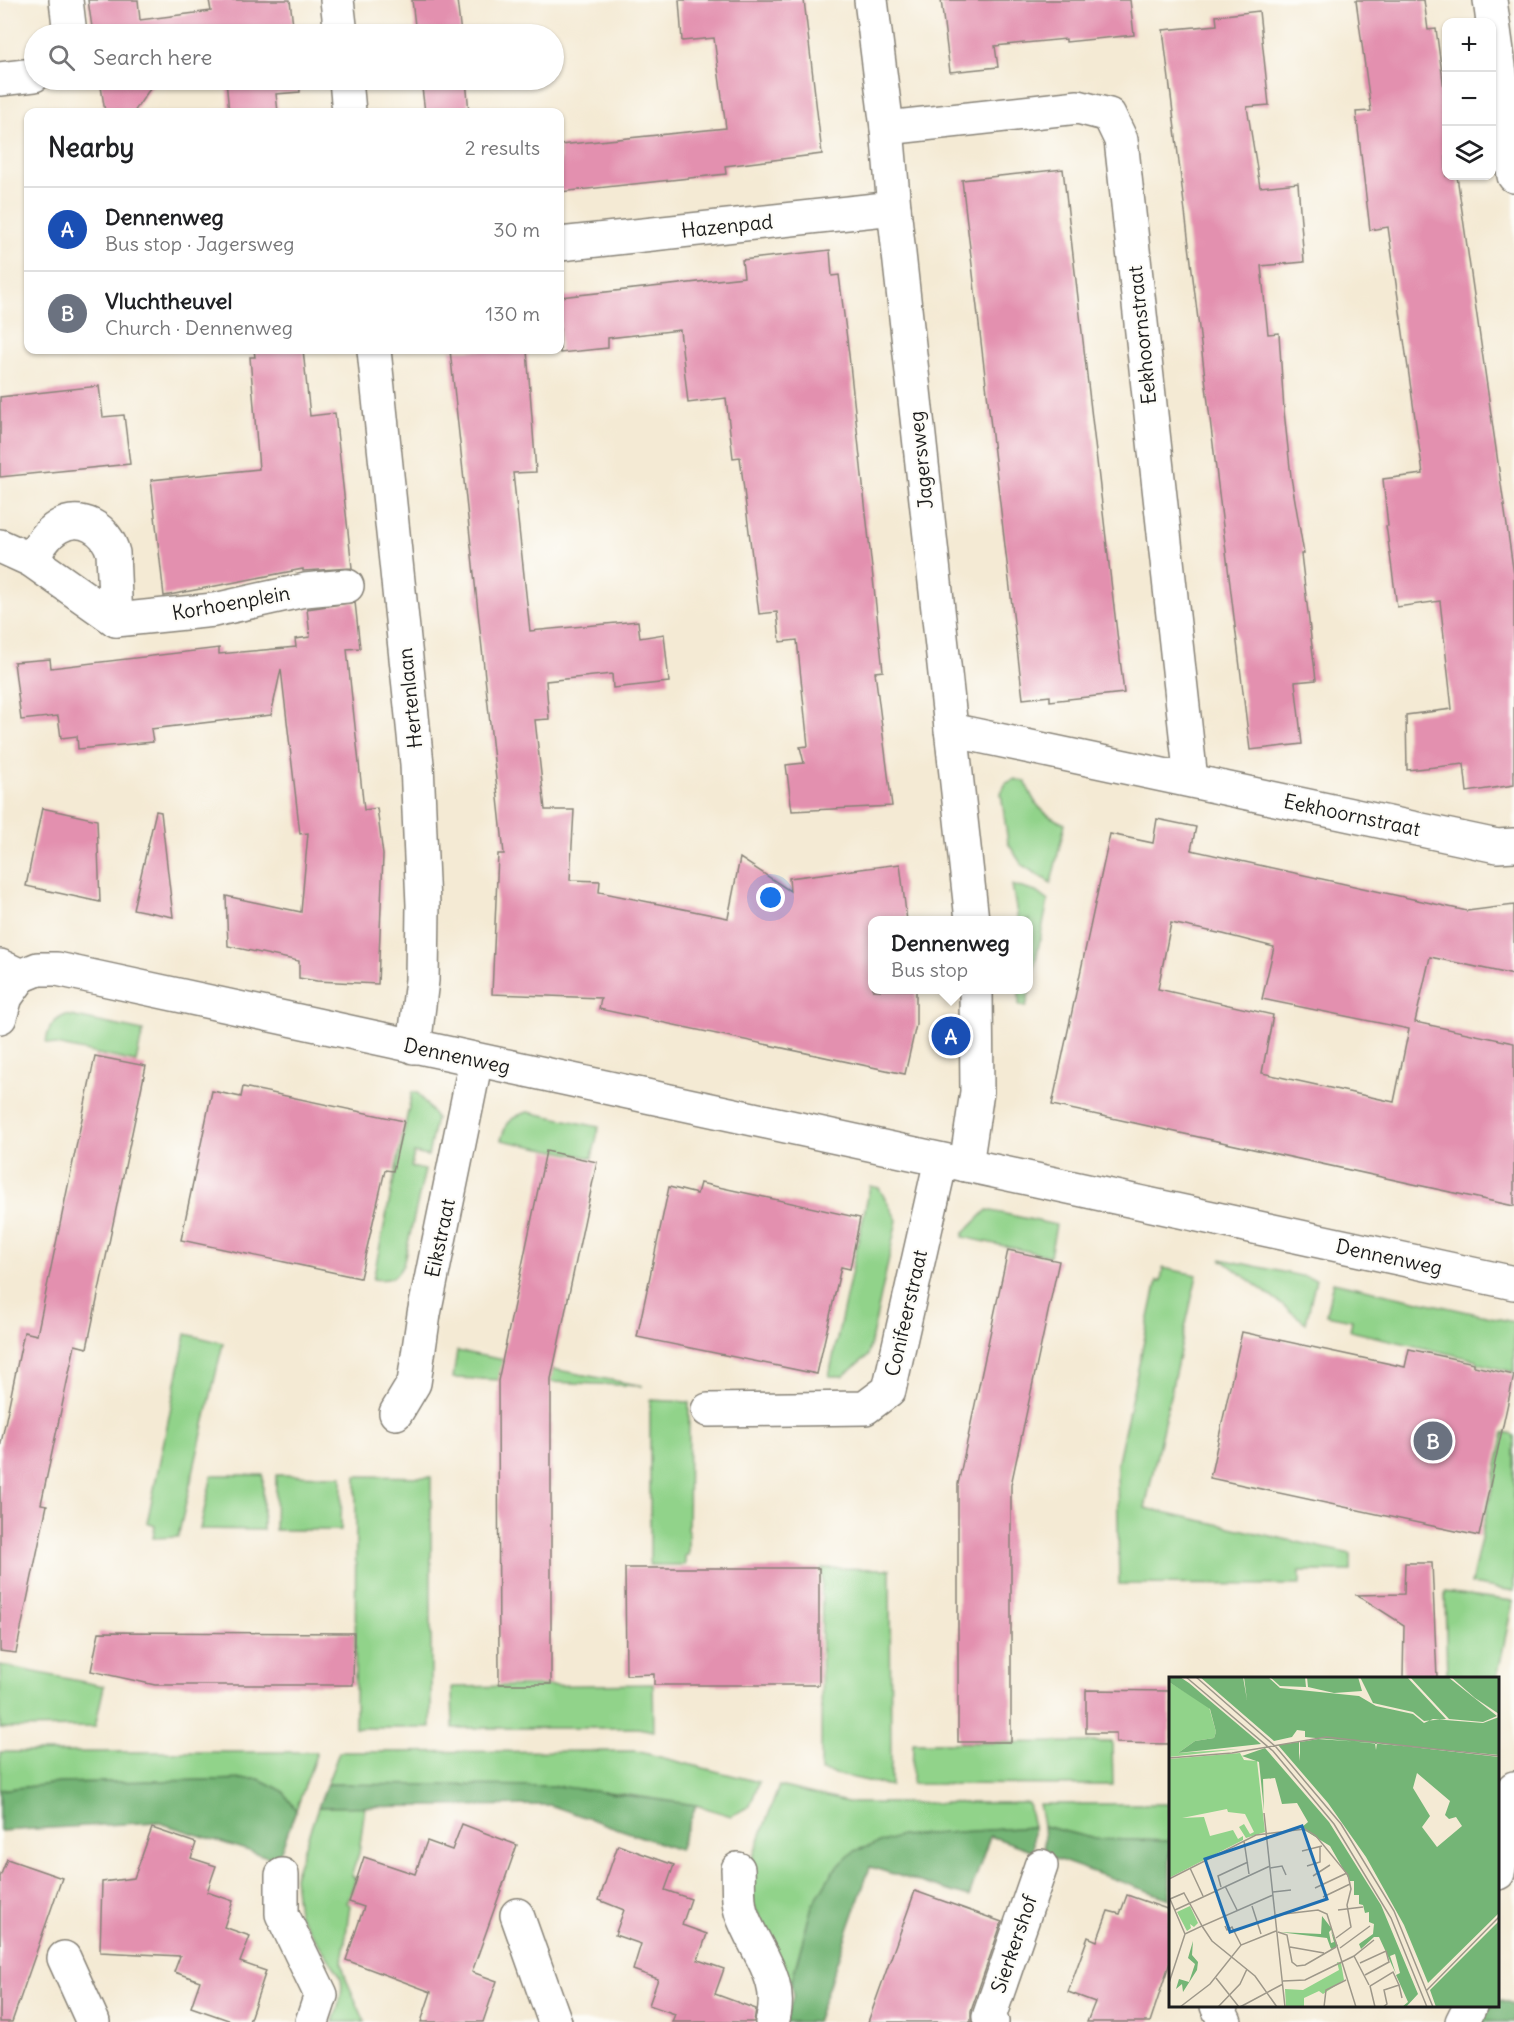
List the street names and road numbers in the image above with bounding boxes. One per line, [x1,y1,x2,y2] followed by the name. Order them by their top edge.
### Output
[680,208,774,243] street label: Hazenpad
[1122,264,1161,406] street label: Eekhoornstraat
[903,410,938,510] street label: Jagersweg
[170,580,292,625] street label: Korhoenplein
[392,647,427,750] street label: Hertenlaan
[1281,788,1423,841] street label: Eekhoornstraat
[402,1032,513,1079] street label: Dennenweg
[419,1196,460,1279] street label: Eikstraat
[1334,1233,1445,1280] street label: Dennenweg
[879,1247,932,1379] street label: Conifeerstraat
[985,1891,1042,1996] street label: Sierkershof

